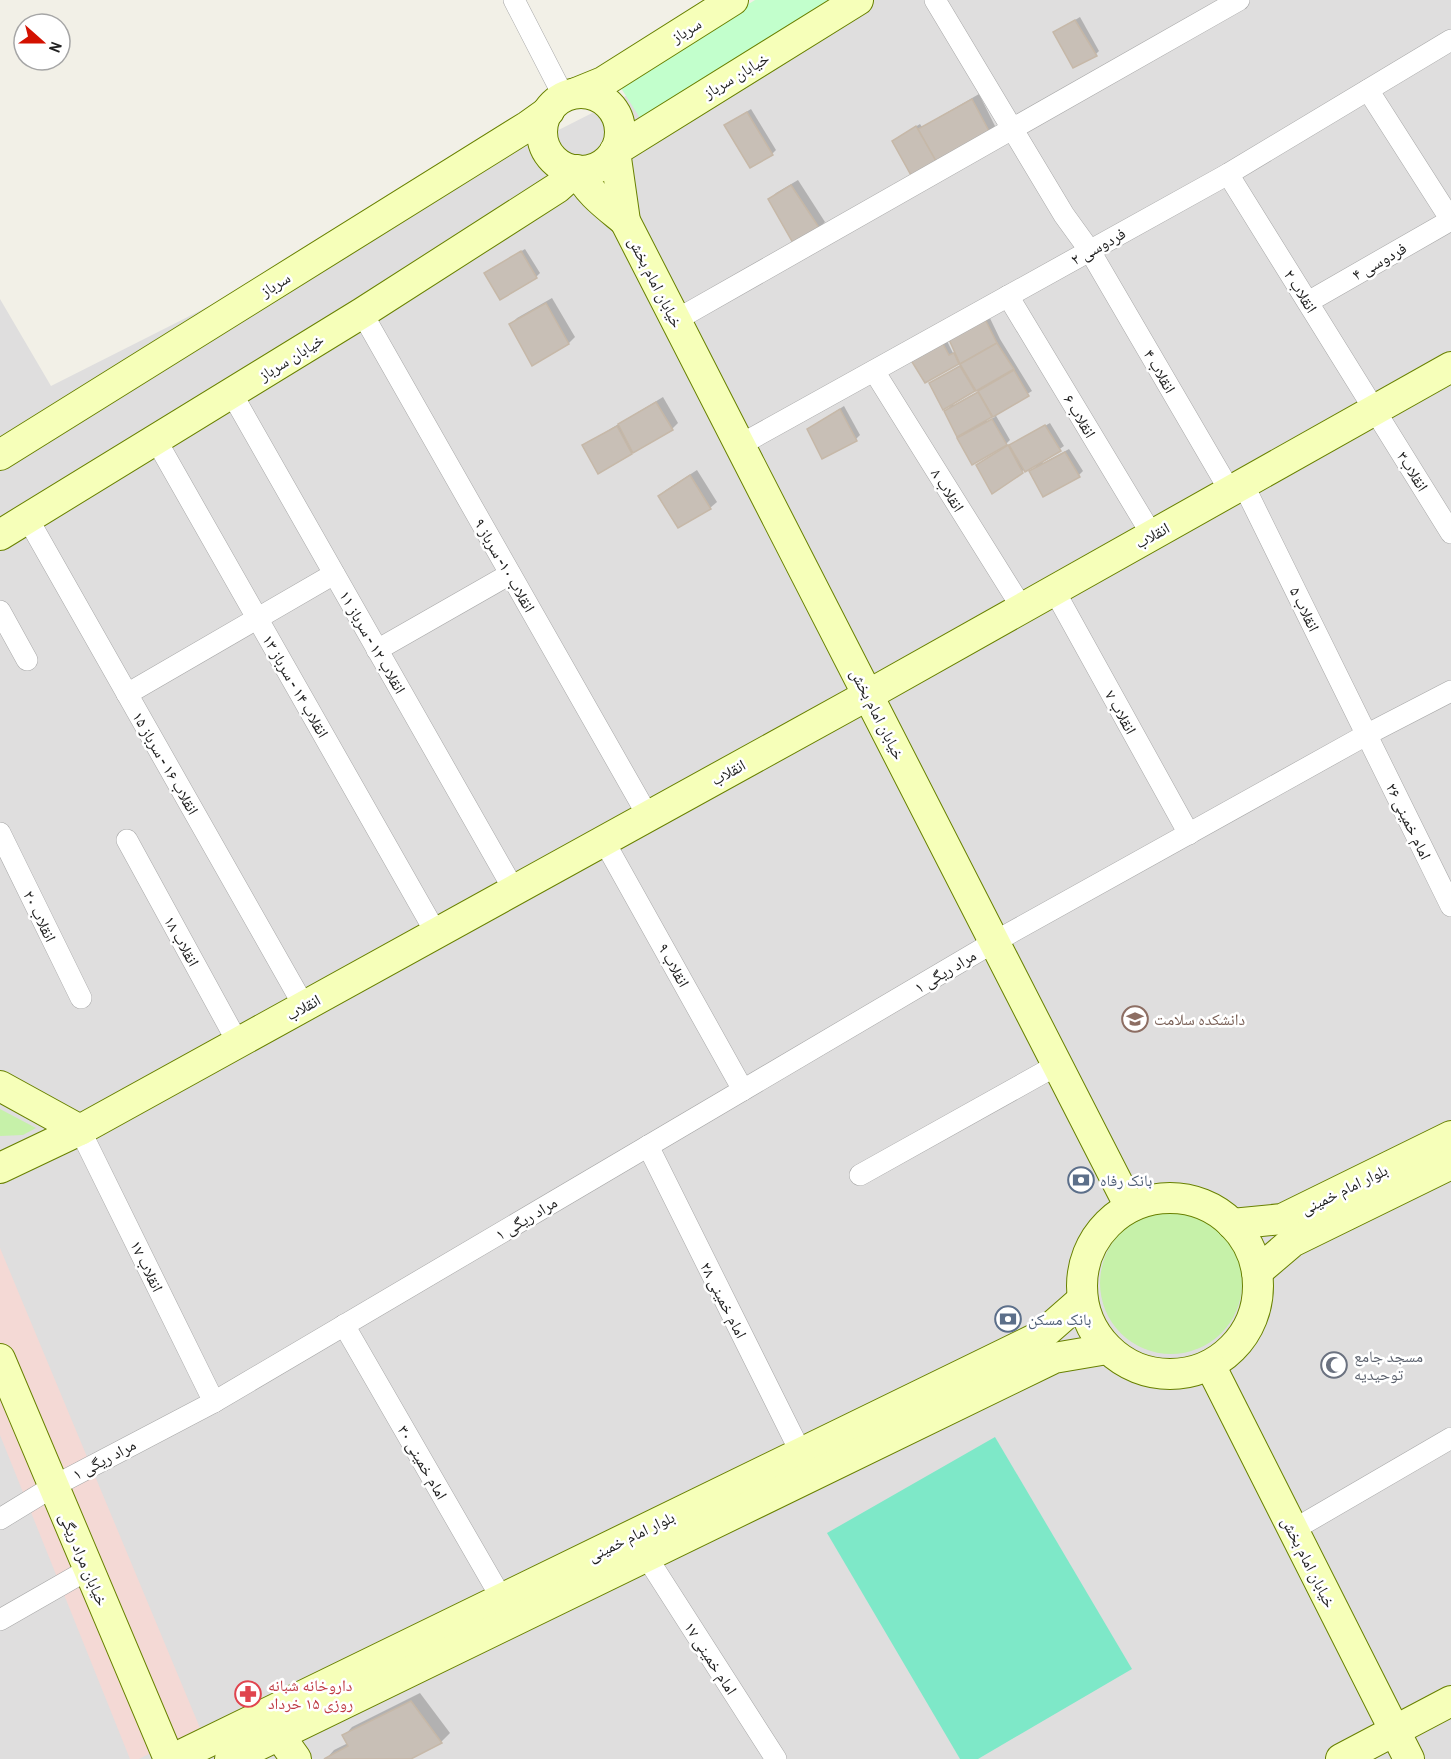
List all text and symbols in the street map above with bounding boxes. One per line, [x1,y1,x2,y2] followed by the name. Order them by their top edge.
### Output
[12,12,72,72] north arrow
[666,12,705,48] street label: سرباز
[44,39,68,56] text: N
[698,47,773,104] street label: خیابان سرباز
[1067,222,1129,270] street label: فردوسی ۲
[624,233,688,331] street label: خیابان امام بخش
[1348,237,1410,285] street label: فردوسی ۴
[1279,265,1323,317] street label: انقلاب ۲
[255,266,294,302] street label: سرباز
[253,328,328,386] street label: خیابان سرباز
[1139,345,1181,397] street label: انقلاب ۴
[1058,390,1102,442] street label: انقلاب ۶
[1392,447,1434,495] street label: انقلاب۳
[926,464,970,516] street label: انقلاب ۸
[469,514,541,616] street label: انقلاب ۱۰- سرباز ۹
[1131,517,1173,553] street label: انقلاب
[1285,583,1325,635] street label: انقلاب ۵
[335,586,411,698] street label: انقلاب ۱۲ - سرباز ۱۱
[258,630,334,742] street label: انقلاب ۱۴ - سرباز ۱۳
[846,665,910,763] street label: خیابان امام بخش
[1100,686,1142,738] street label: انقلاب ۷
[128,707,204,819] street label: انقلاب ۱۶ - سرباز ۱۵
[707,754,749,790] street label: انقلاب
[1381,779,1437,863] street label: امام خمینی ۲۶
[18,887,62,945] street label: انقلاب ۲۰
[159,912,205,970] street label: انقلاب ۱۸
[653,939,695,991] street label: انقلاب ۹
[910,944,980,998] street label: مراد ریگی ۱
[282,989,324,1025] street label: انقلاب
[1120,1004,1150,1034] school or university icon: دانشکده سلامت
[1154,1008,1245,1030] place label: دانشکده سلامت
[1297,1158,1391,1220] street label: بلوار امام خمینی
[1066,1165,1096,1195] bank icon: بانک رفاه
[1100,1169,1152,1191] place label: بانک رفاه
[491,1191,561,1245] street label: مراد ریگی ۱
[125,1237,169,1295] street label: انقلاب ۱۷
[695,1258,753,1342] street label: امام خمینی ۲۸
[993,1304,1023,1334] bank icon: بانک مسکن
[1028,1308,1092,1330] place label: بانک مسکن
[1354,1345,1423,1385] place label: مسجد جامع توحیدیه
[1319,1350,1349,1380] mosque icon: مسجد جامع توحیدیه
[393,1421,453,1503] street label: امام خمینی ۳۰
[69,1433,139,1485] street label: مراد ریگی ۱
[584,1505,678,1567] street label: بلوار امام خمینی
[54,1509,114,1609] street label: خیابان مراد ریگی
[1277,1513,1341,1611] street label: خیابان امام بخش
[679,1617,743,1699] street label: امام خمینی ۱۷
[268,1674,353,1714] place label: داروخانه شبانه روزی ۱۵ خرداد
[233,1679,263,1709] pharmacy icon: داروخانه شبانه روزی ۱۵ خرداد

